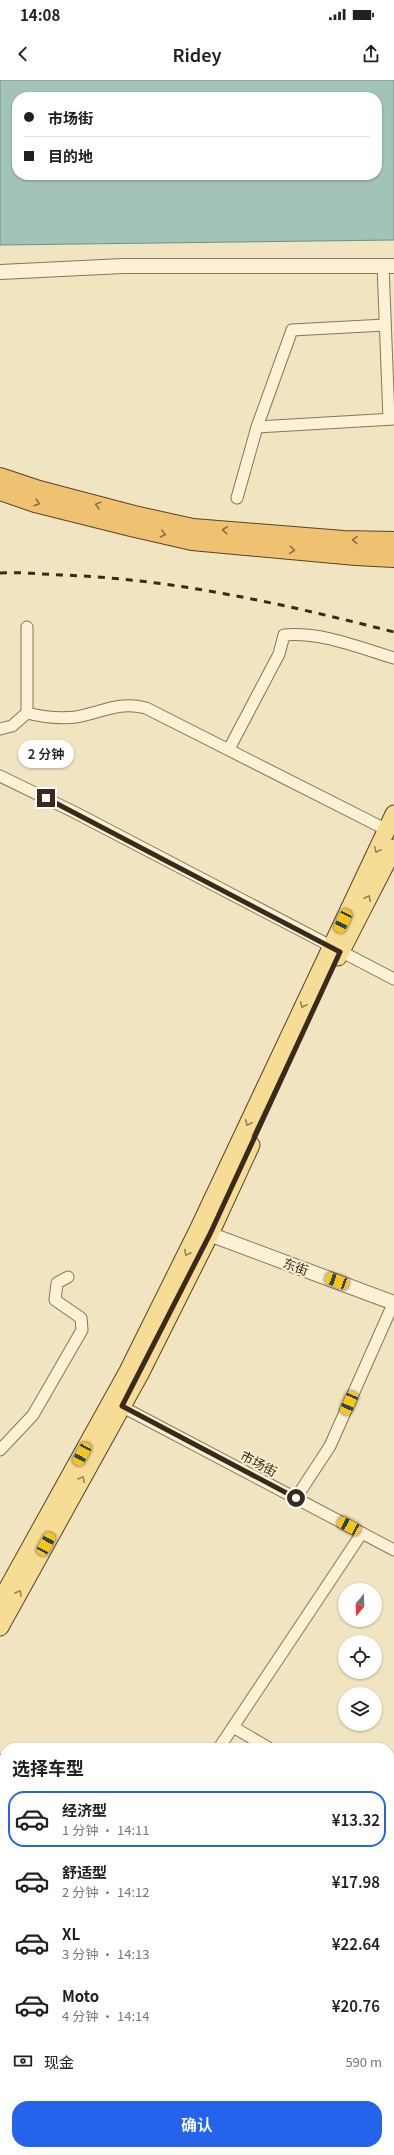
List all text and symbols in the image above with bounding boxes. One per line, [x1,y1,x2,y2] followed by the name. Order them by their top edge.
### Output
[20,4,60,25] text: 14:08
[172,41,222,67] text: Ridey
[12,43,34,65] icon: back
[360,43,382,65] icon: share
[48,107,93,128] text: 市场街
[48,145,93,166] text: 目的地
[33,498,40,507] one-way arrow
[95,502,101,510] one-way arrow
[222,526,228,535] one-way arrow
[160,530,166,538] one-way arrow
[352,536,358,544] one-way arrow
[289,545,295,554] one-way arrow
[18,740,74,768] callout: 2 分钟
[28,744,64,763] text: 2 分钟
[37,789,55,807] route end
[374,845,382,853] one-way arrow
[364,895,371,902] one-way arrow
[332,908,354,934] car
[300,1001,308,1008] one-way arrow
[245,1119,253,1126] one-way arrow
[184,1249,192,1256] one-way arrow
[281,1253,311,1279] street label: 东街
[324,1271,350,1291] car
[339,1390,359,1416] car
[71,1441,93,1467] car
[237,1445,281,1481] street label: 市场街
[77,1476,84,1483] one-way arrow
[287,1489,305,1507] route start
[336,1515,362,1537] car
[35,1531,57,1557] car
[338,1583,382,1627] north arrow
[338,1583,382,1731] map controls
[14,1589,21,1597] one-way arrow
[338,1635,382,1679] button: locate
[338,1687,382,1731] button: layers
[12,1754,84,1780] text: 选择车型
[62,1799,107,1820] text: 经济型
[14,1801,50,1837] icon: car
[332,1809,380,1830] text: ¥13.32
[62,1820,149,1839] text: 1 分钟 · 14:11
[62,1861,107,1882] text: 舒适型
[14,1863,50,1899] icon: car
[332,1871,380,1892] text: ¥17.98
[62,1882,149,1901] text: 2 分钟 · 14:12
[62,1923,80,1944] text: XL
[14,1925,50,1961] icon: car
[332,1933,380,1954] text: ¥22.64
[62,1944,149,1963] text: 3 分钟 · 14:13
[62,1985,99,2006] text: Moto
[14,1987,50,2023] icon: car
[332,1995,380,2016] text: ¥20.76
[62,2006,149,2025] text: 4 分钟 · 14:14
[12,2050,34,2072] icon: cash
[44,2051,74,2072] text: 现金
[345,2052,382,2071] text: 590 m
[12,2101,382,2147] button: 确认

